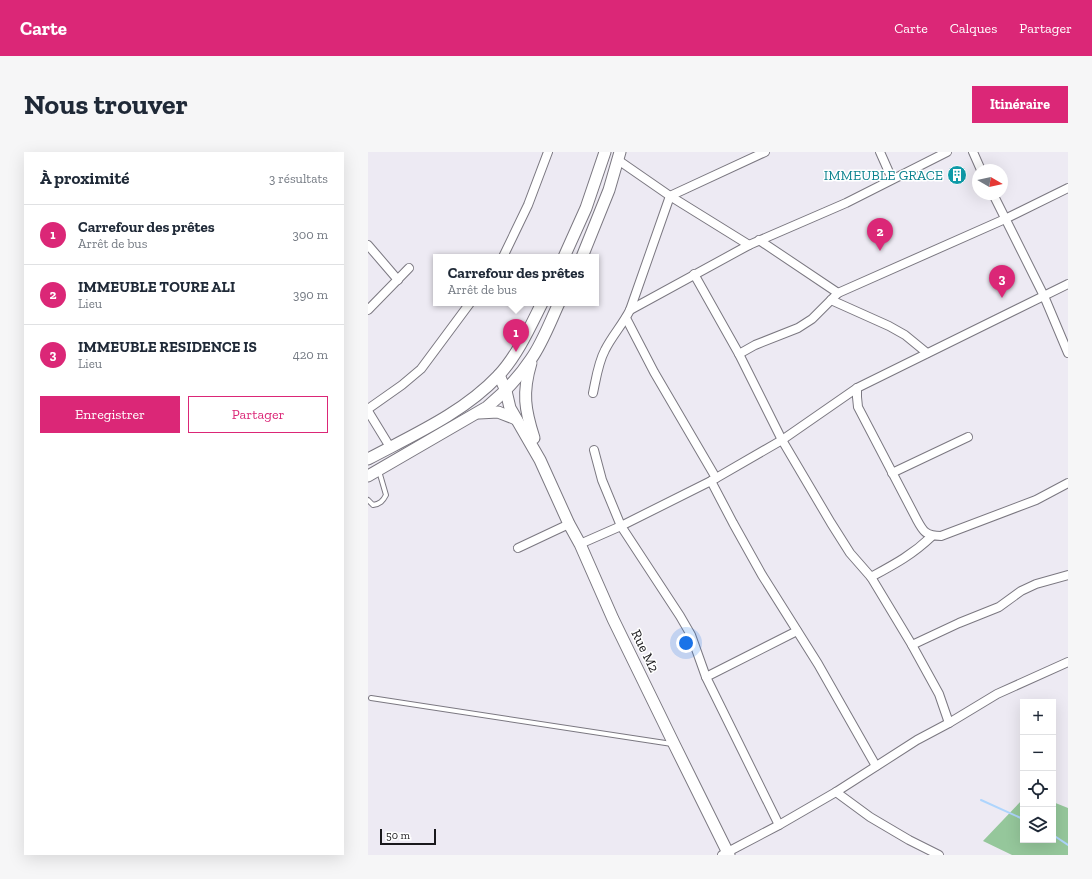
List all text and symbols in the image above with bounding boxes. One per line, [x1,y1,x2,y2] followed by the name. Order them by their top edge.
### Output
[20,17,67,40] text: Carte
[894,20,928,37] text: Carte
[950,20,997,37] text: Calques
[1019,20,1072,37] text: Partager
[972,86,1068,123] button: Itinéraire
[24,88,188,121] text: Nous trouver
[946,164,968,186] building icon: IMMEUBLE GRACE
[972,164,1008,200] north arrow
[824,167,943,184] place label: IMMEUBLE GRACE
[40,168,129,188] text: À proximité
[269,171,328,186] text: 3 résultats
[78,218,215,236] text: Carrefour des prêtes
[867,218,893,251] pin: 2
[50,227,56,242] text: 1
[292,227,328,242] text: 300 m
[78,236,147,251] text: Arrêt de bus
[433,254,599,306] popup
[448,264,584,282] text: Carrefour des prêtes
[989,265,1015,298] pin: 3
[78,278,235,296] text: IMMEUBLE TOURE ALI
[448,282,517,297] text: Arrêt de bus
[50,287,56,302] text: 2
[293,287,328,302] text: 390 m
[78,296,102,311] text: Lieu
[503,319,529,352] pin: 1
[78,338,257,356] text: IMMEUBLE RESIDENCE IS
[50,347,56,362] text: 3
[293,347,328,362] text: 420 m
[78,356,102,371] text: Lieu
[40,396,180,433] button: Enregistrer
[188,396,328,433] button: Partager
[627,627,663,675] street label: Rue M2
[676,633,696,653] your location
[1020,699,1056,843] map controls
[1020,699,1056,735] button: +
[1020,735,1056,771] button: −
[1020,771,1056,807] button: locate
[1020,807,1056,843] button: layers
[380,827,436,846] scale bar
[386,829,410,842] text: 50 m

